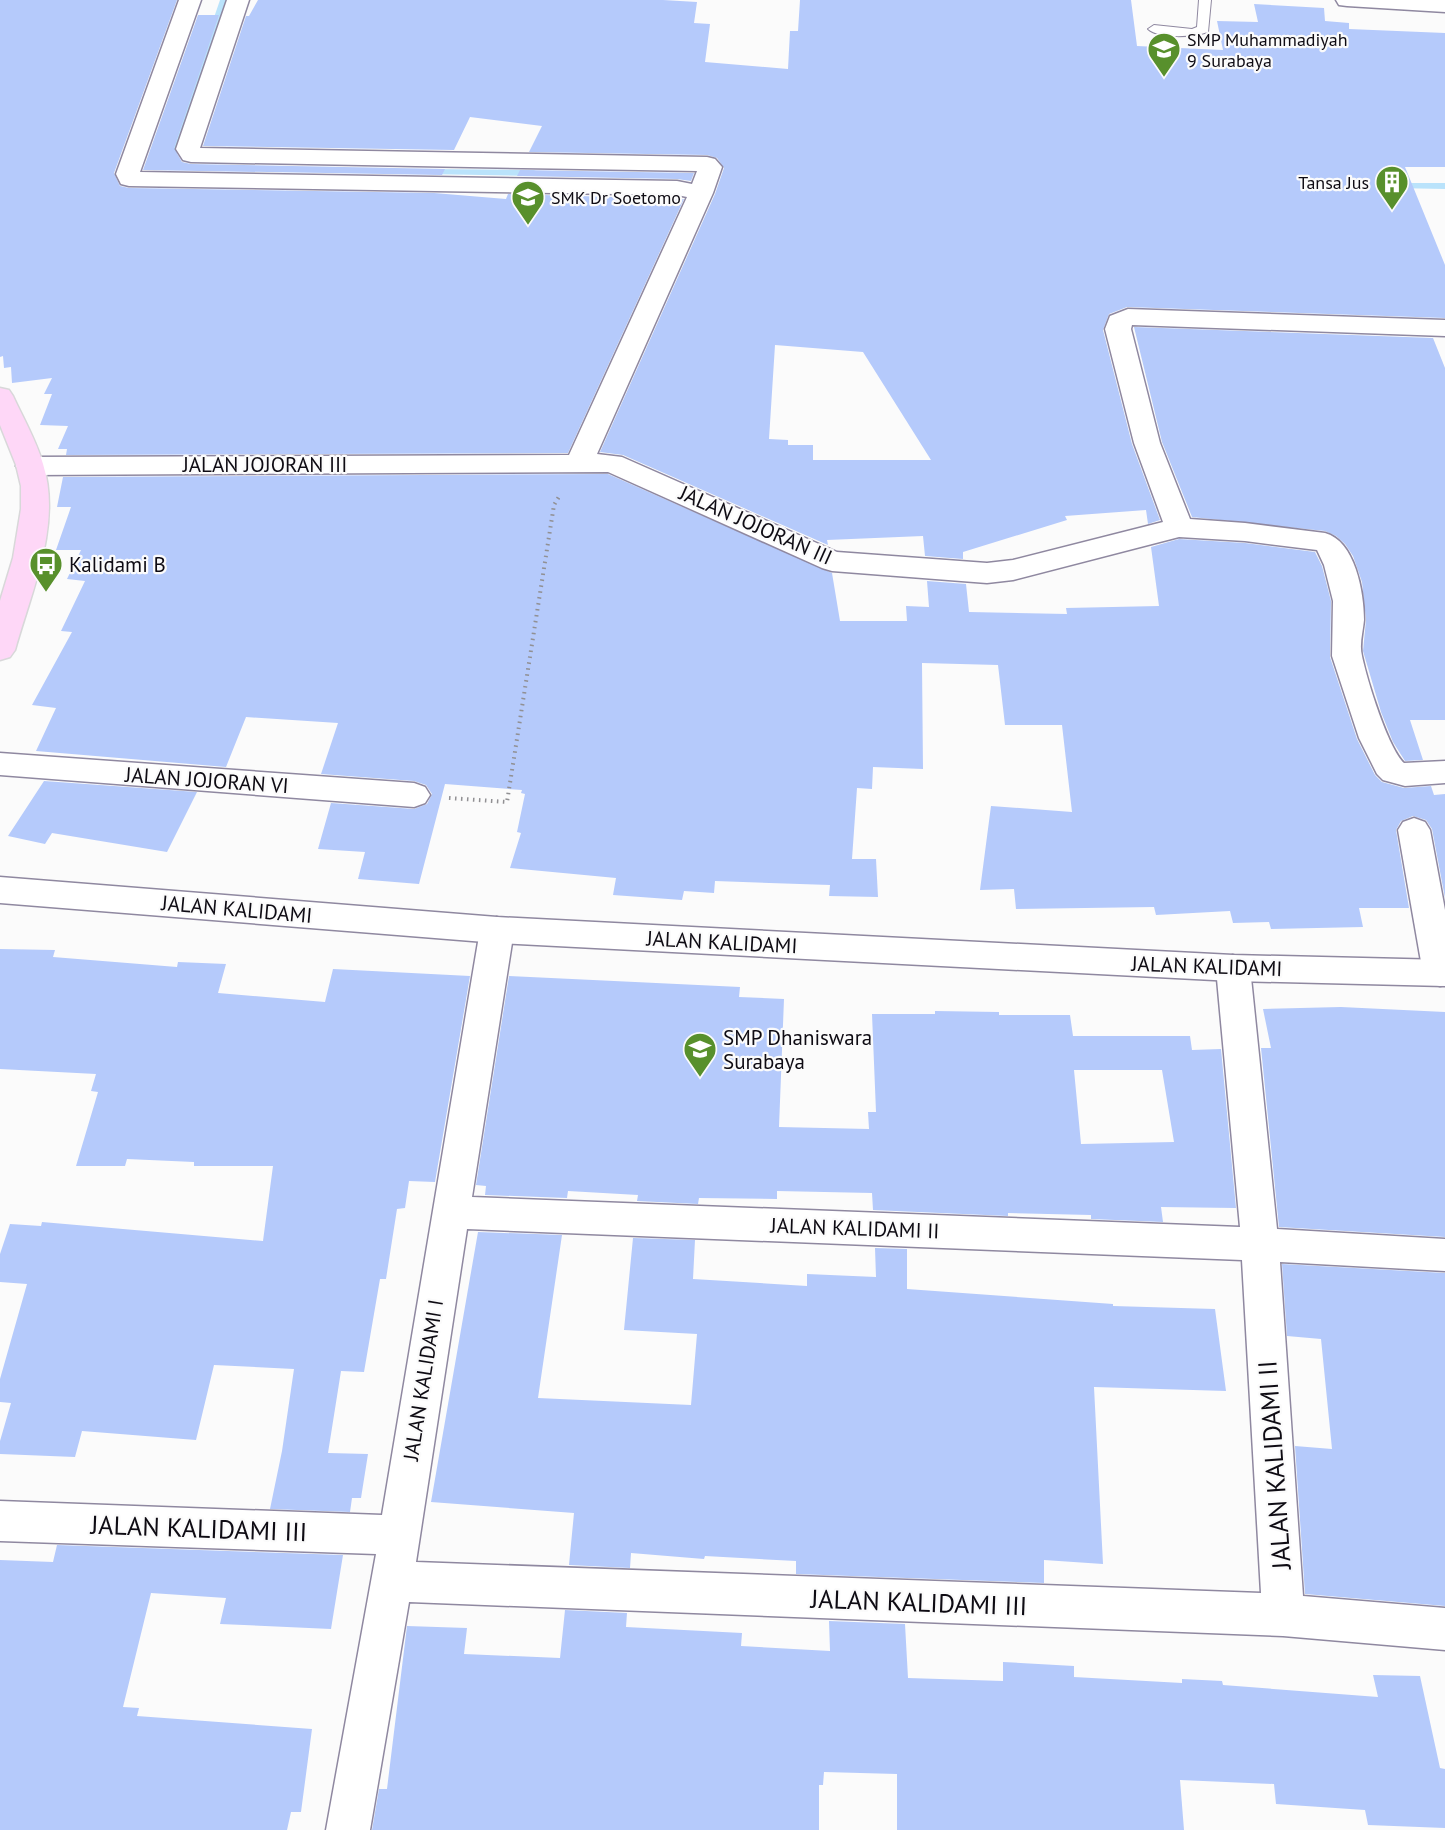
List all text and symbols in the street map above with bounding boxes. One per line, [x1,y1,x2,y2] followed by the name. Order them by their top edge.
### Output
[1187,28,1348,72] place label: SMP Muhammadiyah 9 Surabaya
[1146,31,1182,78] school or university icon: SMP Muhammadiyah 9 Surabaya
[1374,164,1410,211] building icon: Tansa Jus
[1298,171,1369,194] place label: Tansa Jus
[510,179,546,226] school or university icon: SMK Dr Soetomo
[551,186,681,209] place label: SMK Dr Soetomo
[182,451,347,478] street label: JALAN JOJORAN III
[674,479,837,571] street label: JALAN JOJORAN III
[28,546,64,593] bus stop icon: Kalidami B
[69,551,166,578] place label: Kalidami B
[123,761,290,799] street label: JALAN JOJORAN VI
[160,889,313,929] street label: JALAN KALIDAMI
[645,925,798,959] street label: JALAN KALIDAMI
[1130,950,1283,982] street label: JALAN KALIDAMI
[723,1024,872,1075] place label: SMP Dhaniswara Surabaya
[682,1031,718,1078] school or university icon: SMP Dhaniswara Surabaya
[769,1212,940,1244] street label: JALAN KALIDAMI II
[397,1297,449,1463] street label: JALAN KALIDAMI I
[1250,1360,1298,1571] street label: JALAN KALIDAMI II
[89,1508,308,1548] street label: JALAN KALIDAMI III
[809,1582,1028,1622] street label: JALAN KALIDAMI III

